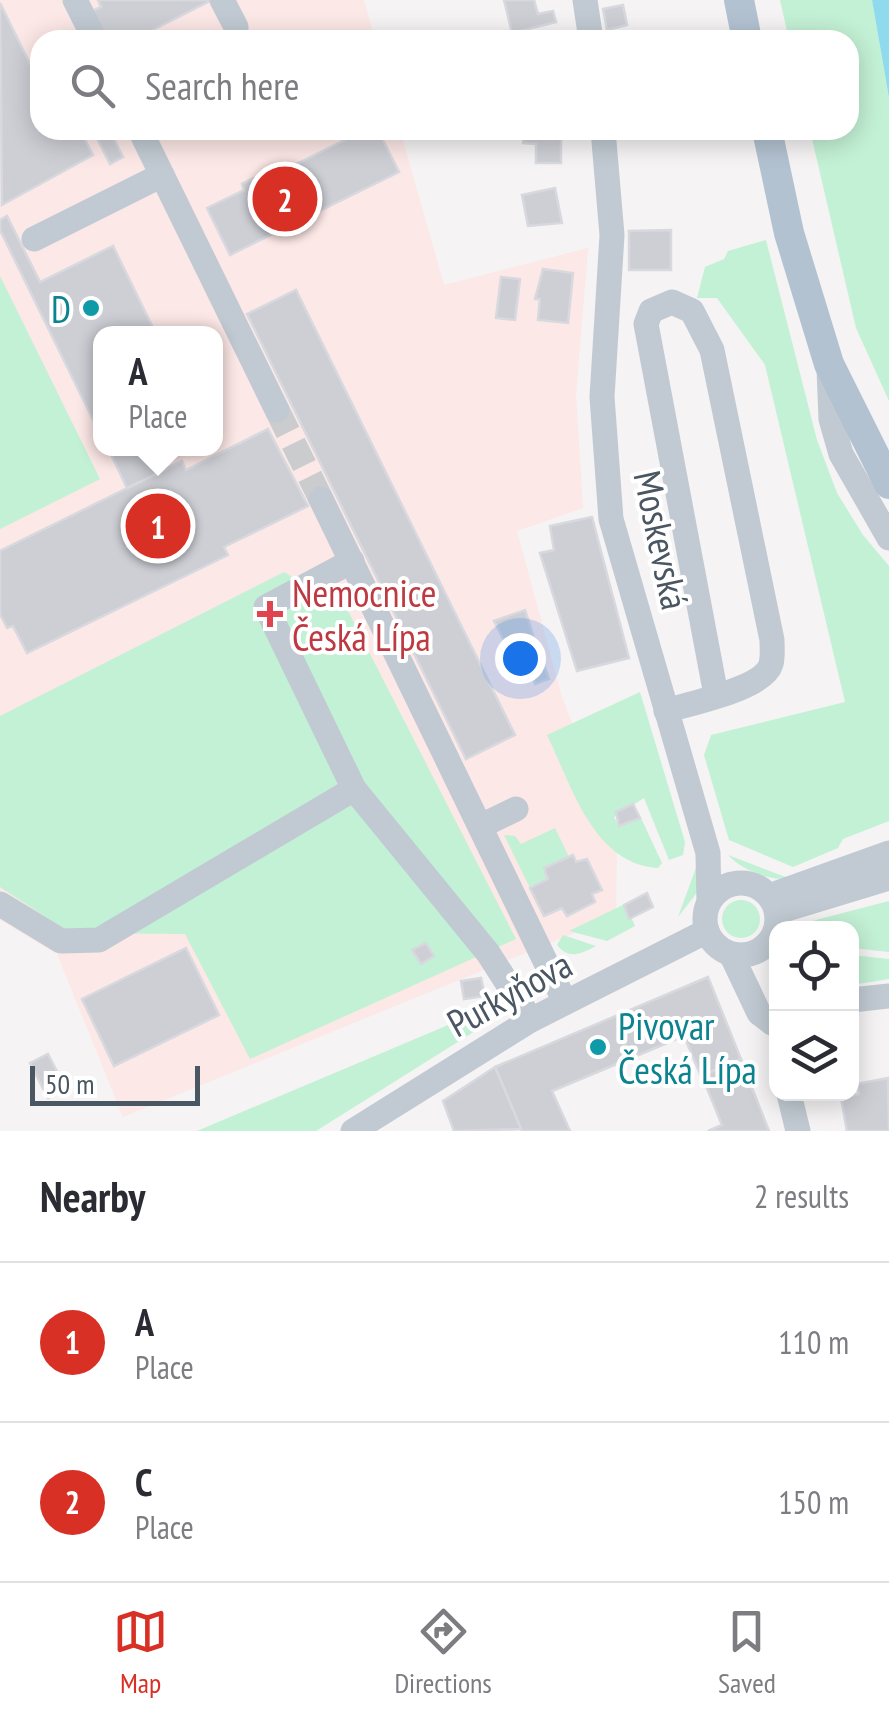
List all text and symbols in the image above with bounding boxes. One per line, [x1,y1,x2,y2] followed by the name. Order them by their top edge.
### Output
[30,30,859,140] search box
[65,58,120,113] icon: search
[145,61,299,110] text: Search here
[252,162,318,236] pin: 2
[51,284,71,333] place label: D
[80,297,102,319] marker: D
[93,326,223,456] popup
[129,346,148,395] text: A
[129,395,187,437] text: Place
[623,466,701,614] street label: Moskevská
[126,488,190,564] pin: 1
[292,568,436,661] place label: Nemocnice Česká Lípa
[257,601,283,627] marker: Nemocnice Česká Lípa
[495,633,546,684] your location
[769,921,859,1101] map controls
[769,921,859,1011] button: locate
[438,939,580,1047] street label: Purkyňova
[618,1001,757,1094] place label: Pivovar Česká Lípa
[769,1011,859,1101] button: layers
[587,1036,609,1058] marker: Pivovar Česká Lípa
[30,1061,200,1106] scale bar
[45,1065,94,1102] text: 50 m
[40,1169,145,1224] text: Nearby
[754,1175,849,1217] text: 2 results
[135,1297,154,1346] text: A
[65,1321,80,1363] text: 1
[778,1321,849,1363] text: 110 m
[135,1346,194,1388] text: Place
[135,1457,152,1506] text: C
[65,1481,80,1523] text: 2
[778,1481,849,1523] text: 150 m
[135,1506,194,1548] text: Place
[113,1604,168,1701] tab: Map
[394,1604,492,1701] tab: Directions
[718,1604,776,1701] tab: Saved

